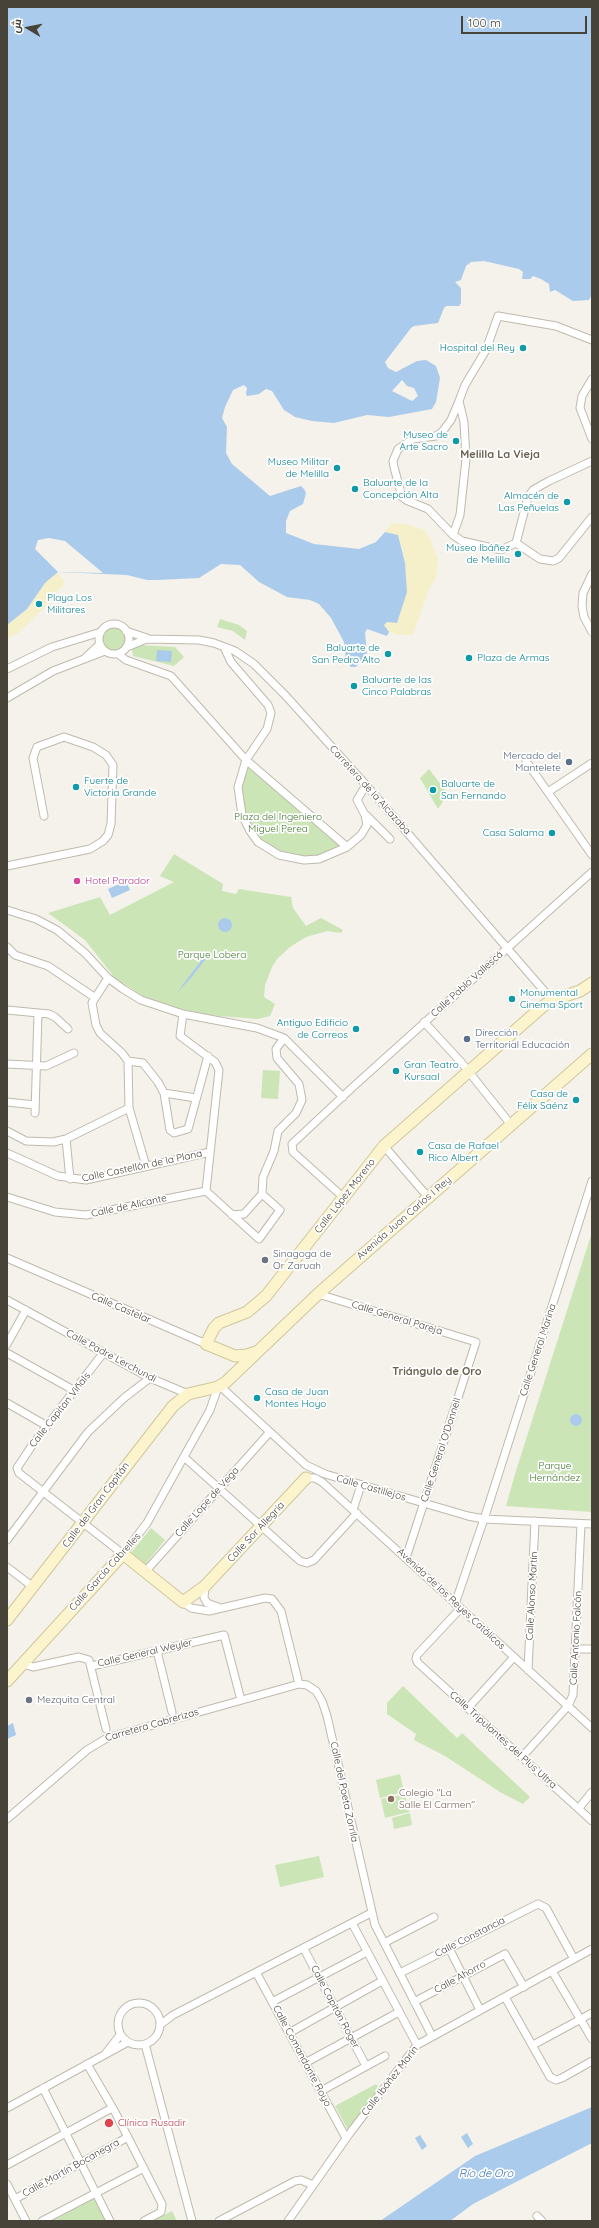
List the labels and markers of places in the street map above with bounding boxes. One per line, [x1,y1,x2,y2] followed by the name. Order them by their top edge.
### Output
[440,342,515,354] place label: Hospital del Rey
[518,343,528,353] marker: Hospital del Rey
[399,429,448,452] place label: Museo de Arte Sacro
[451,436,461,446] marker: Museo de Arte Sacro
[268,456,329,480] place label: Museo Militar de Melilla
[332,463,342,473] marker: Museo Militar de Melilla
[363,477,438,500] place label: Baluarte de la Concepción Alta
[350,484,360,494] marker: Baluarte de la Concepción Alta
[499,490,559,514] place label: Almacén de Las Peñuelas
[562,497,572,507] marker: Almacén de Las Peñuelas
[446,542,510,566] place label: Museo Ibáñez de Melilla
[513,549,523,559] marker: Museo Ibáñez de Melilla
[47,592,92,616] place label: Playa Los Militares
[34,599,44,609] marker: Playa Los Militares
[312,642,380,666] place label: Baluarte de San Pedro Alto
[383,649,393,659] marker: Baluarte de San Pedro Alto
[477,652,550,664] place label: Plaza de Armas
[464,653,474,663] marker: Plaza de Armas
[362,674,432,698] place label: Baluarte de las Cinco Palabras
[349,681,359,691] marker: Baluarte de las Cinco Palabras
[503,750,561,774] place label: Mercado del Mantelete
[564,757,574,767] marker: Mercado del Mantelete
[84,775,156,798] place label: Fuerte de Victoria Grande
[441,778,506,802] place label: Baluarte de San Fernando
[71,782,81,792] marker: Fuerte de Victoria Grande
[428,785,438,795] marker: Baluarte de San Fernando
[483,827,544,839] place label: Casa Salama
[547,828,557,838] marker: Casa Salama
[85,875,150,887] place label: Hotel Parador
[72,876,82,886] marker: Hotel Parador
[520,987,583,1010] place label: Monumental Cinema Sport
[507,994,517,1004] marker: Monumental Cinema Sport
[277,1017,348,1040] place label: Antiguo Edificio de Correos
[351,1024,361,1034] marker: Antiguo Edificio de Correos
[475,1027,570,1050] place label: Dirección Territorial Educación
[462,1034,472,1044] marker: Dirección Territorial Educación
[404,1059,459,1082] place label: Gran Teatro Kursaal
[391,1066,401,1076] marker: Gran Teatro Kursaal
[517,1088,568,1112] place label: Casa de Félix Saénz
[571,1095,581,1105] marker: Casa de Félix Saénz
[428,1140,499,1164] place label: Casa de Rafael Rico Albert
[415,1147,425,1157] marker: Casa de Rafael Rico Albert
[273,1248,331,1272] place label: Sinagoga de Or Zaruah
[260,1255,270,1265] marker: Sinagoga de Or Zaruah
[265,1386,329,1410] place label: Casa de Juan Montes Hoyo
[252,1393,262,1403] marker: Casa de Juan Montes Hoyo
[37,1694,115,1706] place label: Mezquita Central
[24,1695,34,1705] marker: Mezquita Central
[399,1787,475,1810] place label: Colegio "La Salle El Carmen"
[386,1794,396,1804] marker: Colegio "La Salle El Carmen"
[103,2117,115,2129] marker: Clínica Rusadir
[118,2117,186,2129] place label: Clínica Rusadir

